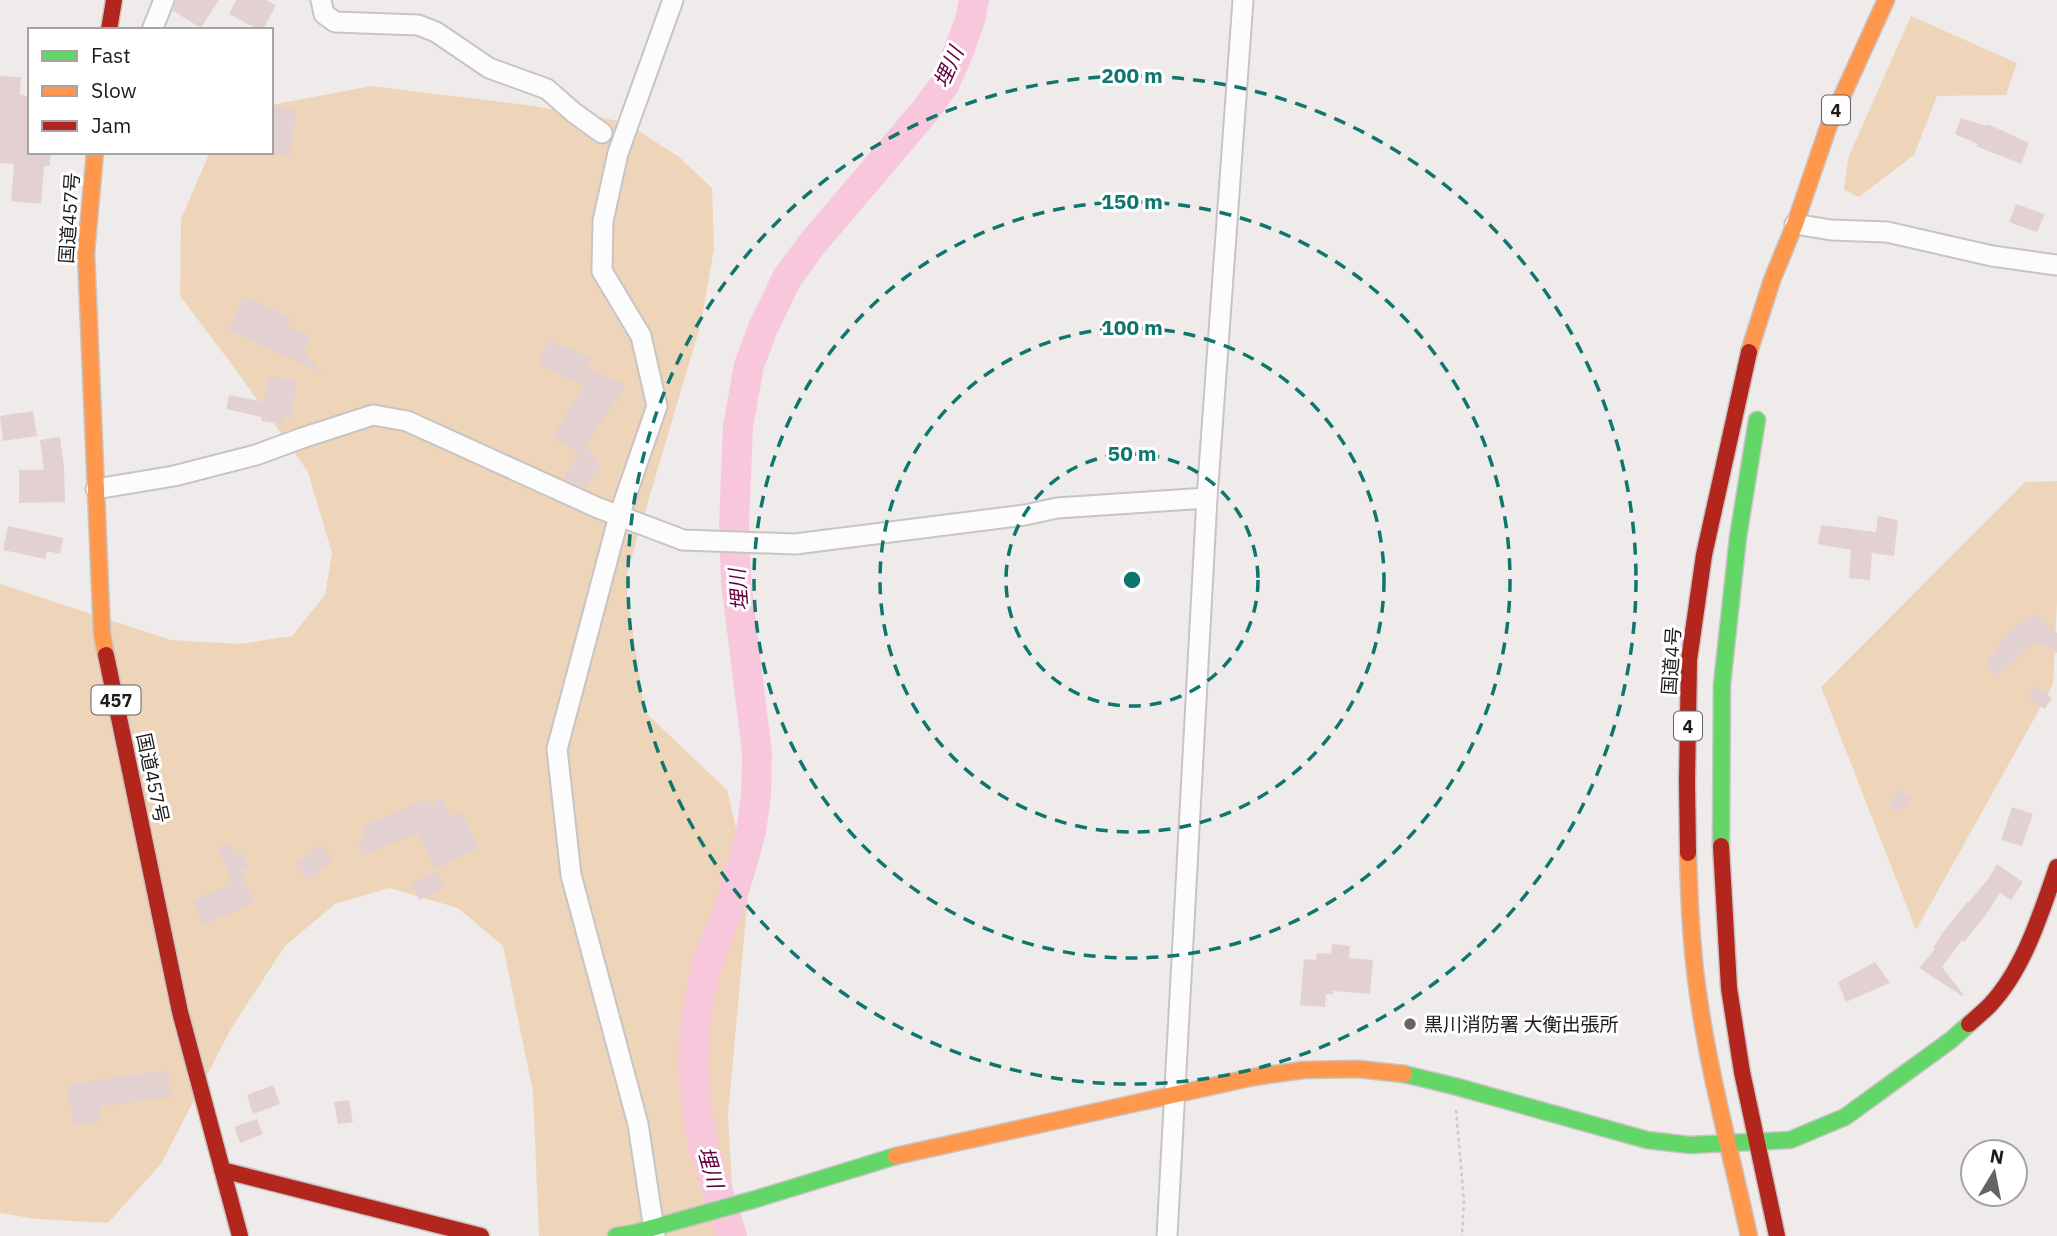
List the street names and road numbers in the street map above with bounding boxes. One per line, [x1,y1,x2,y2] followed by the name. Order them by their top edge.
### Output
[1822,96,1850,124] road number: 4
[54,172,84,264] street label: 国道457号
[1657,626,1685,696] street label: 国道4号
[92,686,140,714] road number: 457
[1674,712,1702,740] road number: 4
[132,731,174,825] street label: 国道457号

